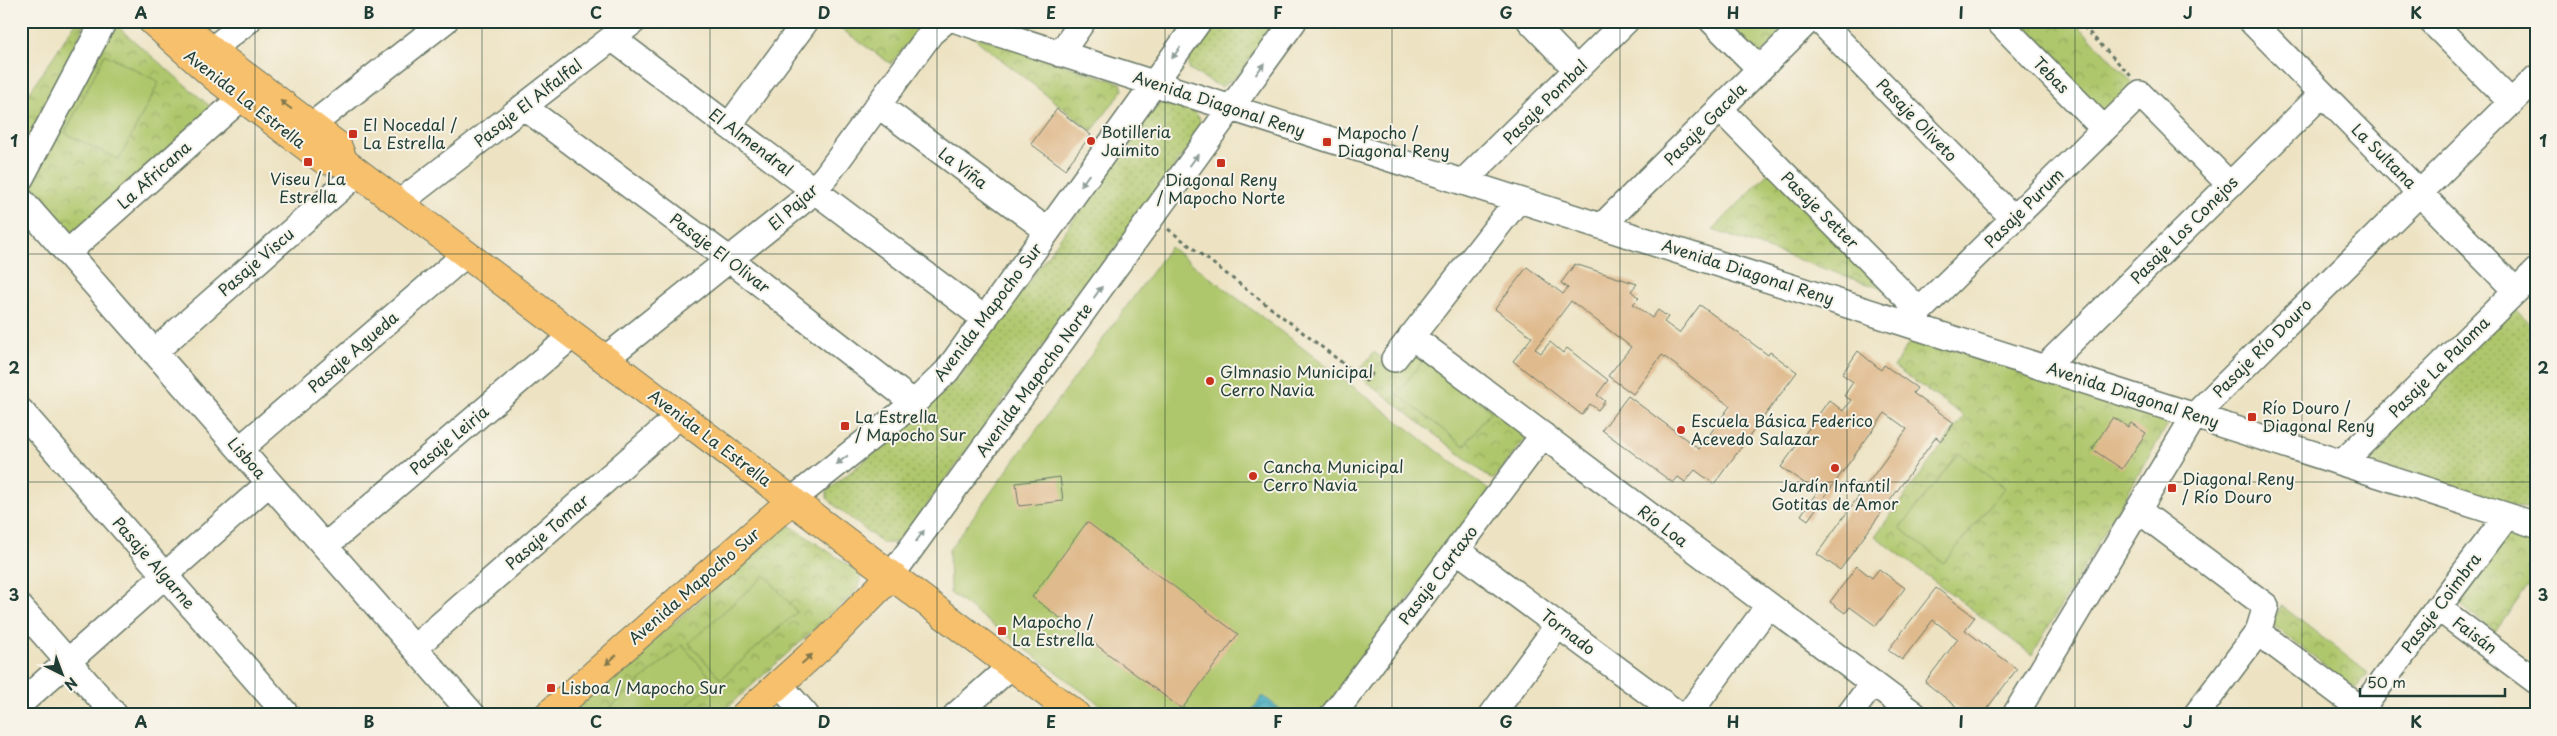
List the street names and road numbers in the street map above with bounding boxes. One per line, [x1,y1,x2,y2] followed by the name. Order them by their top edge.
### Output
[180,43,312,153] street label: Avenida La Estrella
[2028,50,2076,98] street label: Tebas
[468,52,587,152] street label: Pasaje El Alfalfal
[1497,54,1592,149] street label: Pasaje Pombal
[1130,64,1309,142] street label: Avenida Diagonal Reny
[1872,72,1964,166] street label: Pasaje Oliveto
[1658,77,1751,170] street label: Pasaje Gacela
[704,101,799,181] street label: El Almendral
[2347,117,2423,193] street label: La Sultana
[111,135,196,214] street label: La Africana
[934,141,993,194] street label: La Viña
[1978,162,2069,253] street label: Pasaje Purum
[1777,165,1865,254] street label: Pasaje Setter
[2124,170,2243,289] street label: Pasaje Los Conejos
[762,177,823,235] street label: El Pajar
[665,206,776,298] street label: Pasaje El Olivar
[212,221,299,301] street label: Pasaje Viscu
[1659,232,1838,310] street label: Avenida Diagonal Reny
[927,237,1048,386] street label: Avenida Mapocho Sur
[2206,292,2316,402] street label: Pasaje Río Douro
[969,298,1097,461] street label: Avenida Mapocho Norte
[302,305,403,398] street label: Pasaje Agueda
[2382,310,2494,422] street label: Pasaje La Paloma
[2044,355,2223,433] street label: Avenida Diagonal Reny
[644,383,777,492] street label: Avenida La Estrella
[404,399,493,479] street label: Pasaje Leiria
[223,431,273,484] street label: Lisboa
[499,488,594,574] street label: Pasaje Tomar
[1634,498,1694,552] street label: Río Loa
[108,511,202,614] street label: Pasaje Algarne
[1392,520,1483,629] street label: Pasaje Cartaxo
[622,521,765,649] street label: Avenida Mapocho Sur
[2395,547,2486,658] street label: Pasaje Coimbra
[1536,603,1601,660] street label: Tornado
[2448,609,2503,659] street label: Faisán

